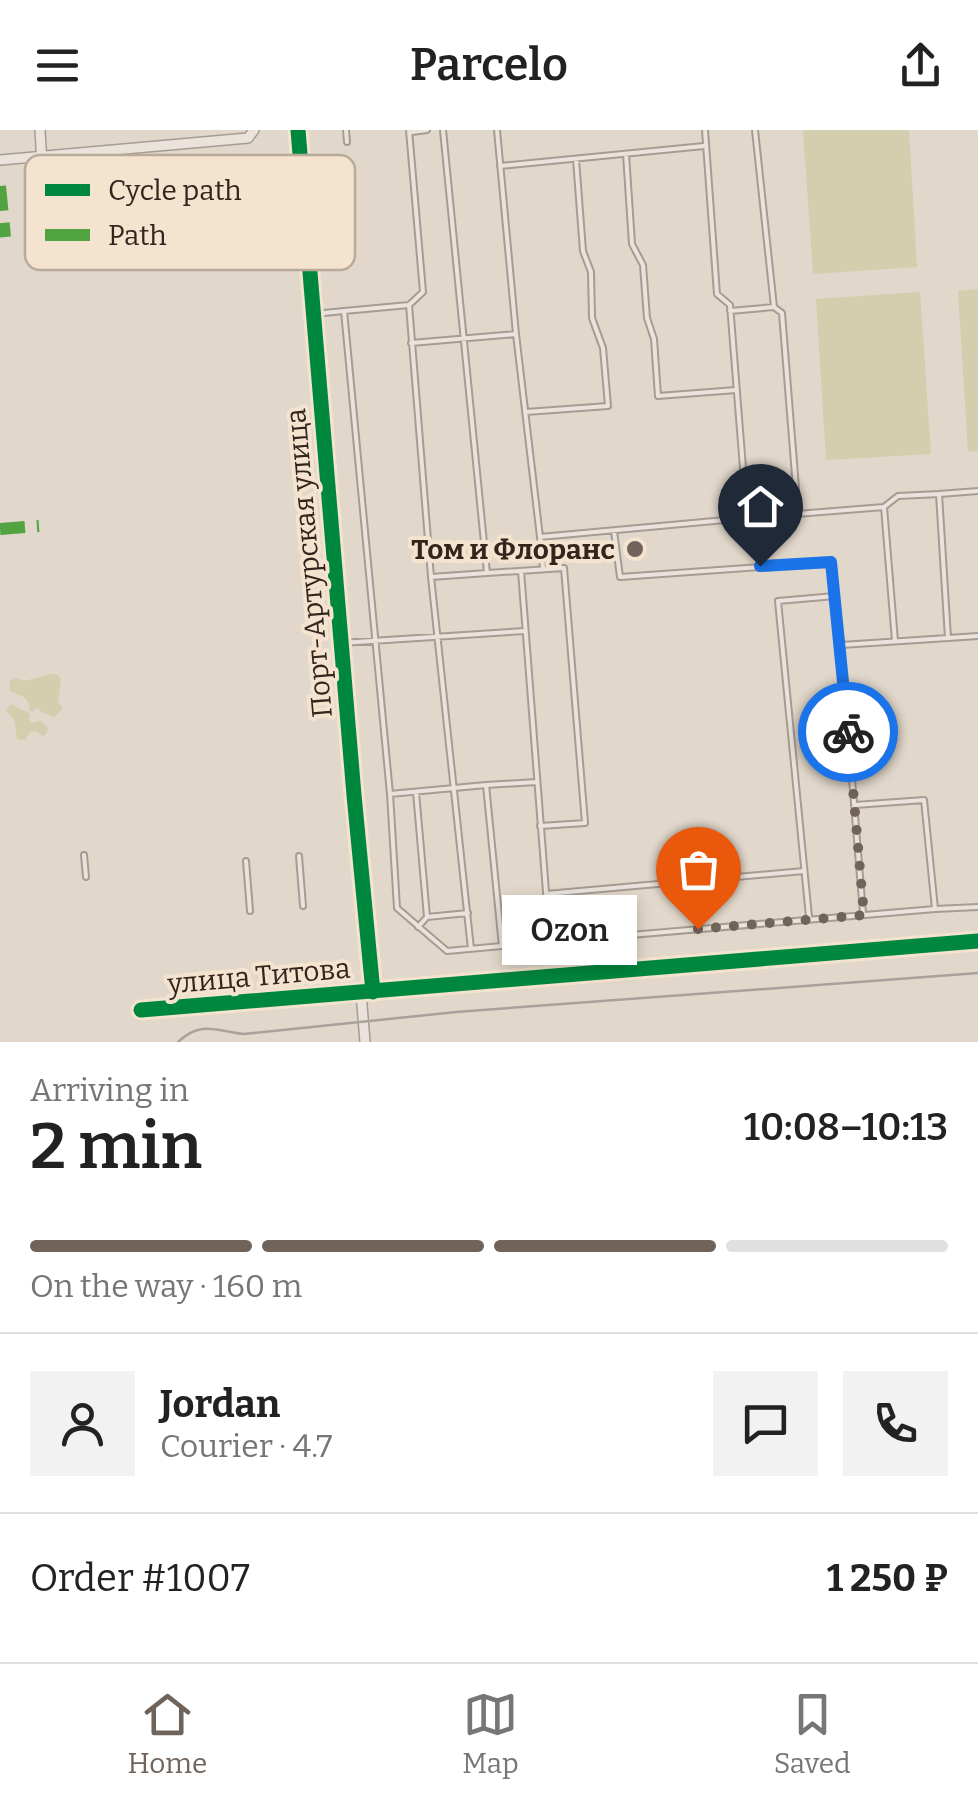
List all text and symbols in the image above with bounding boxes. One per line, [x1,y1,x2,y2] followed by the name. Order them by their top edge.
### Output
[30,38,85,93] icon: menu
[410,38,568,92] text: Parcelo
[893,38,948,93] icon: share
[25,155,355,270] legend
[108,174,242,207] text: Cycle path
[108,219,167,252] text: Path
[279,407,339,719] street label: Порт-Артурская улица
[718,464,803,567] pin
[733,479,788,534] icon: home
[411,533,615,566] place label: Том и Флоранс
[624,538,646,560] marker: Том и Флоранс
[798,682,898,782] courier
[821,705,876,760] icon: bike
[656,827,741,930] pin
[671,842,726,897] icon: bag
[503,894,638,964] callout: Ozon
[530,911,609,949] text: Ozon
[165,952,352,1001] street label: улица Титова
[30,1071,189,1109] text: Arriving in
[744,1104,948,1150] text: 10:08–10:13
[30,1107,202,1185] text: 2 min
[30,1267,302,1305] text: On the way · 160 m
[30,1371,135,1476] button: person
[713,1371,818,1476] button: chat
[843,1371,948,1476] button: phone
[160,1381,280,1427] text: Jordan
[160,1427,332,1465] text: Courier · 4.7
[30,1555,250,1601] text: Order #1007
[827,1555,948,1601] text: 1 250 ₽
[127,1687,207,1780] tab: Home
[462,1687,519,1780] tab: Map
[774,1687,851,1780] tab: Saved

